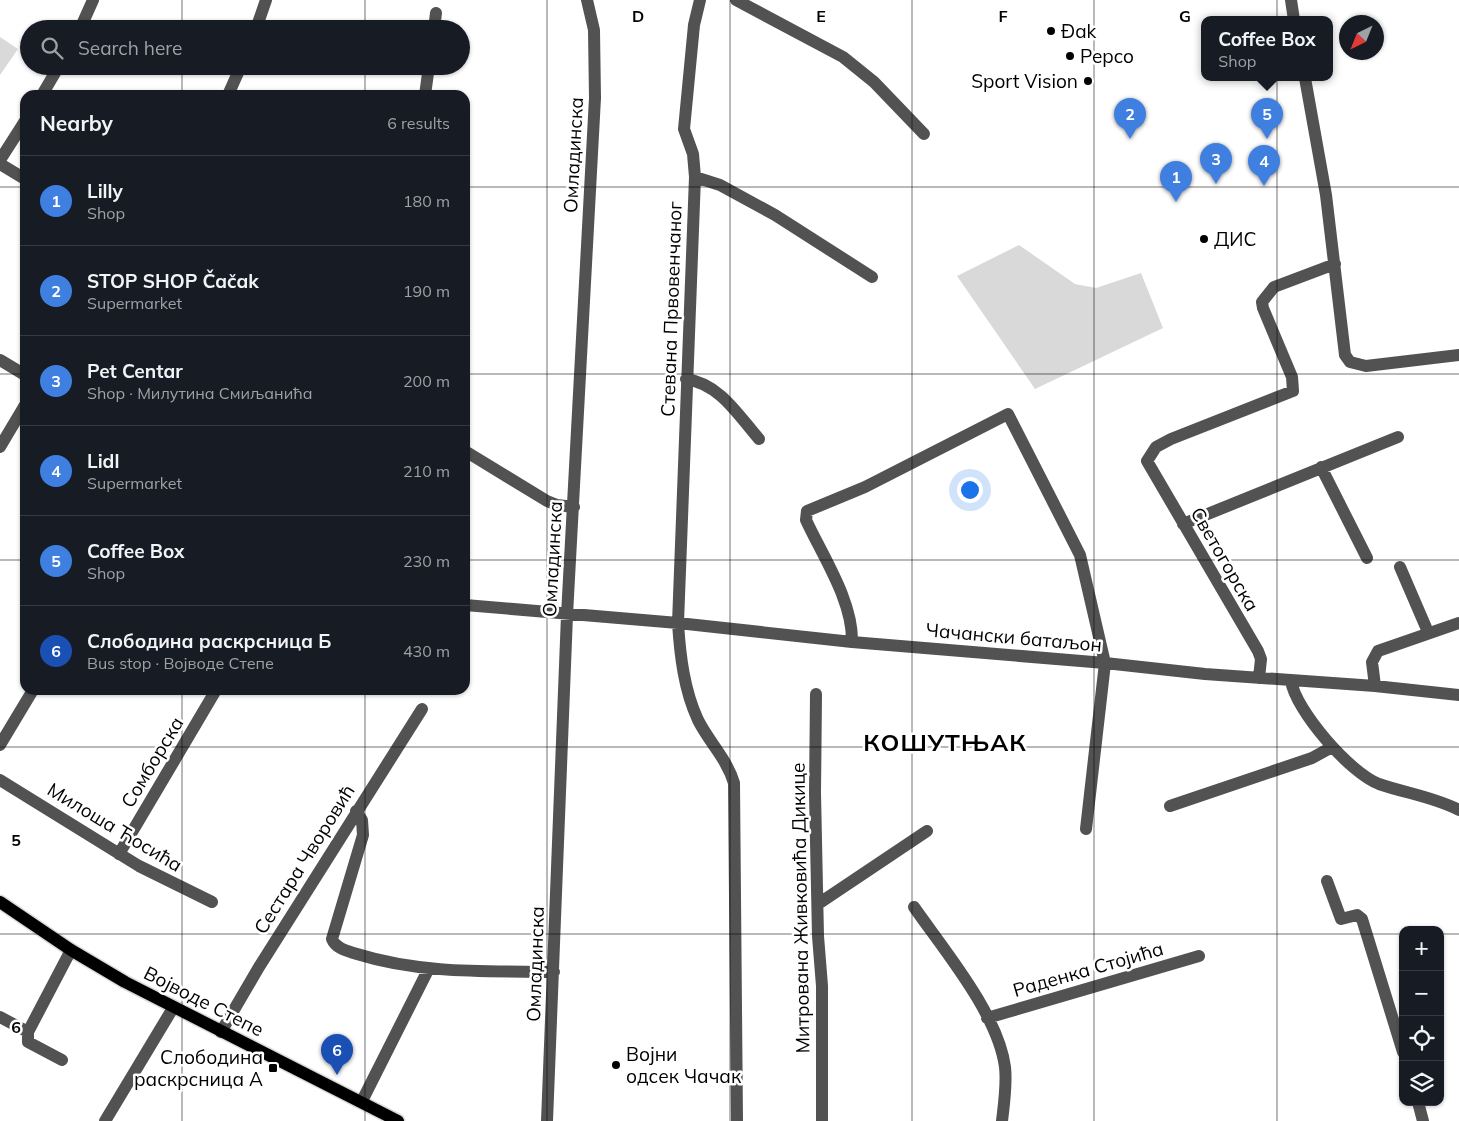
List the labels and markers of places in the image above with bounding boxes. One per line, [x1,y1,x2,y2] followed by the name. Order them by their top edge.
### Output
[1061,19,1097,43] place label: Đak
[1045,25,1057,37] marker: Đak
[1080,44,1134,68] place label: Pepco
[1064,50,1076,62] marker: Pepco
[971,69,1078,93] place label: Sport Vision
[1082,75,1094,87] marker: Sport Vision
[1114,98,1146,139] pin: 2
[1251,98,1283,139] pin: 5
[1200,143,1232,184] pin: 3
[1248,145,1280,186] pin: 4
[1160,161,1192,202] pin: 1
[1214,227,1256,251] place label: ДИС
[1198,233,1210,245] marker: ДИС
[321,1034,353,1075] pin: 6
[626,1042,742,1088] place label: Војни одсек Чачак
[134,1045,263,1091] place label: Слободина раскрсница А
[610,1059,622,1071] marker: Војни одсек Чачак
[267,1062,279,1074] marker: Слободина раскрсница А

